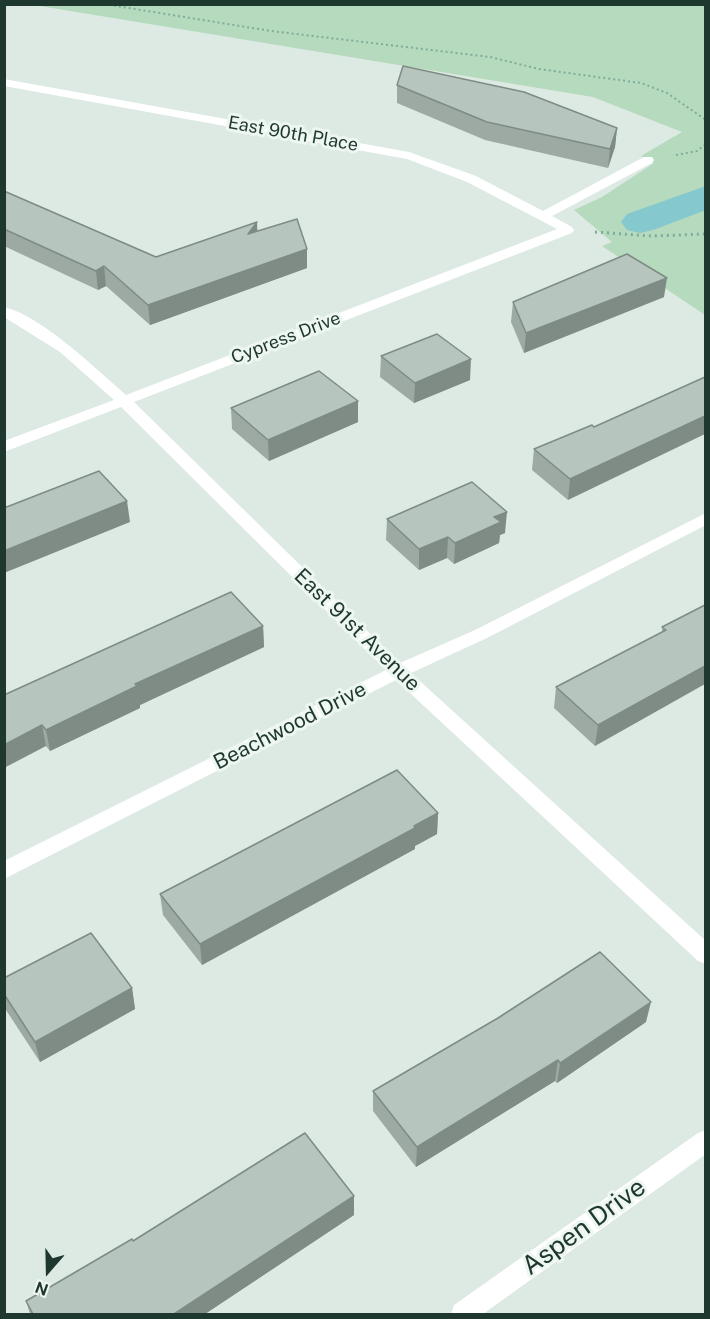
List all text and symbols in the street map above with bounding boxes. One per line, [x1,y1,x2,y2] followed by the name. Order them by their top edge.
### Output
[226,112,360,156] street label: East 90th Place
[228,307,344,369] street label: Cypress Drive
[289,563,425,697] street label: East 91st Avenue
[209,677,371,775] street label: Beachwood Drive
[516,1172,652,1282] street label: Aspen Drive
[18,1241,78,1301] north arrow
[33,1277,51,1299] text: N

